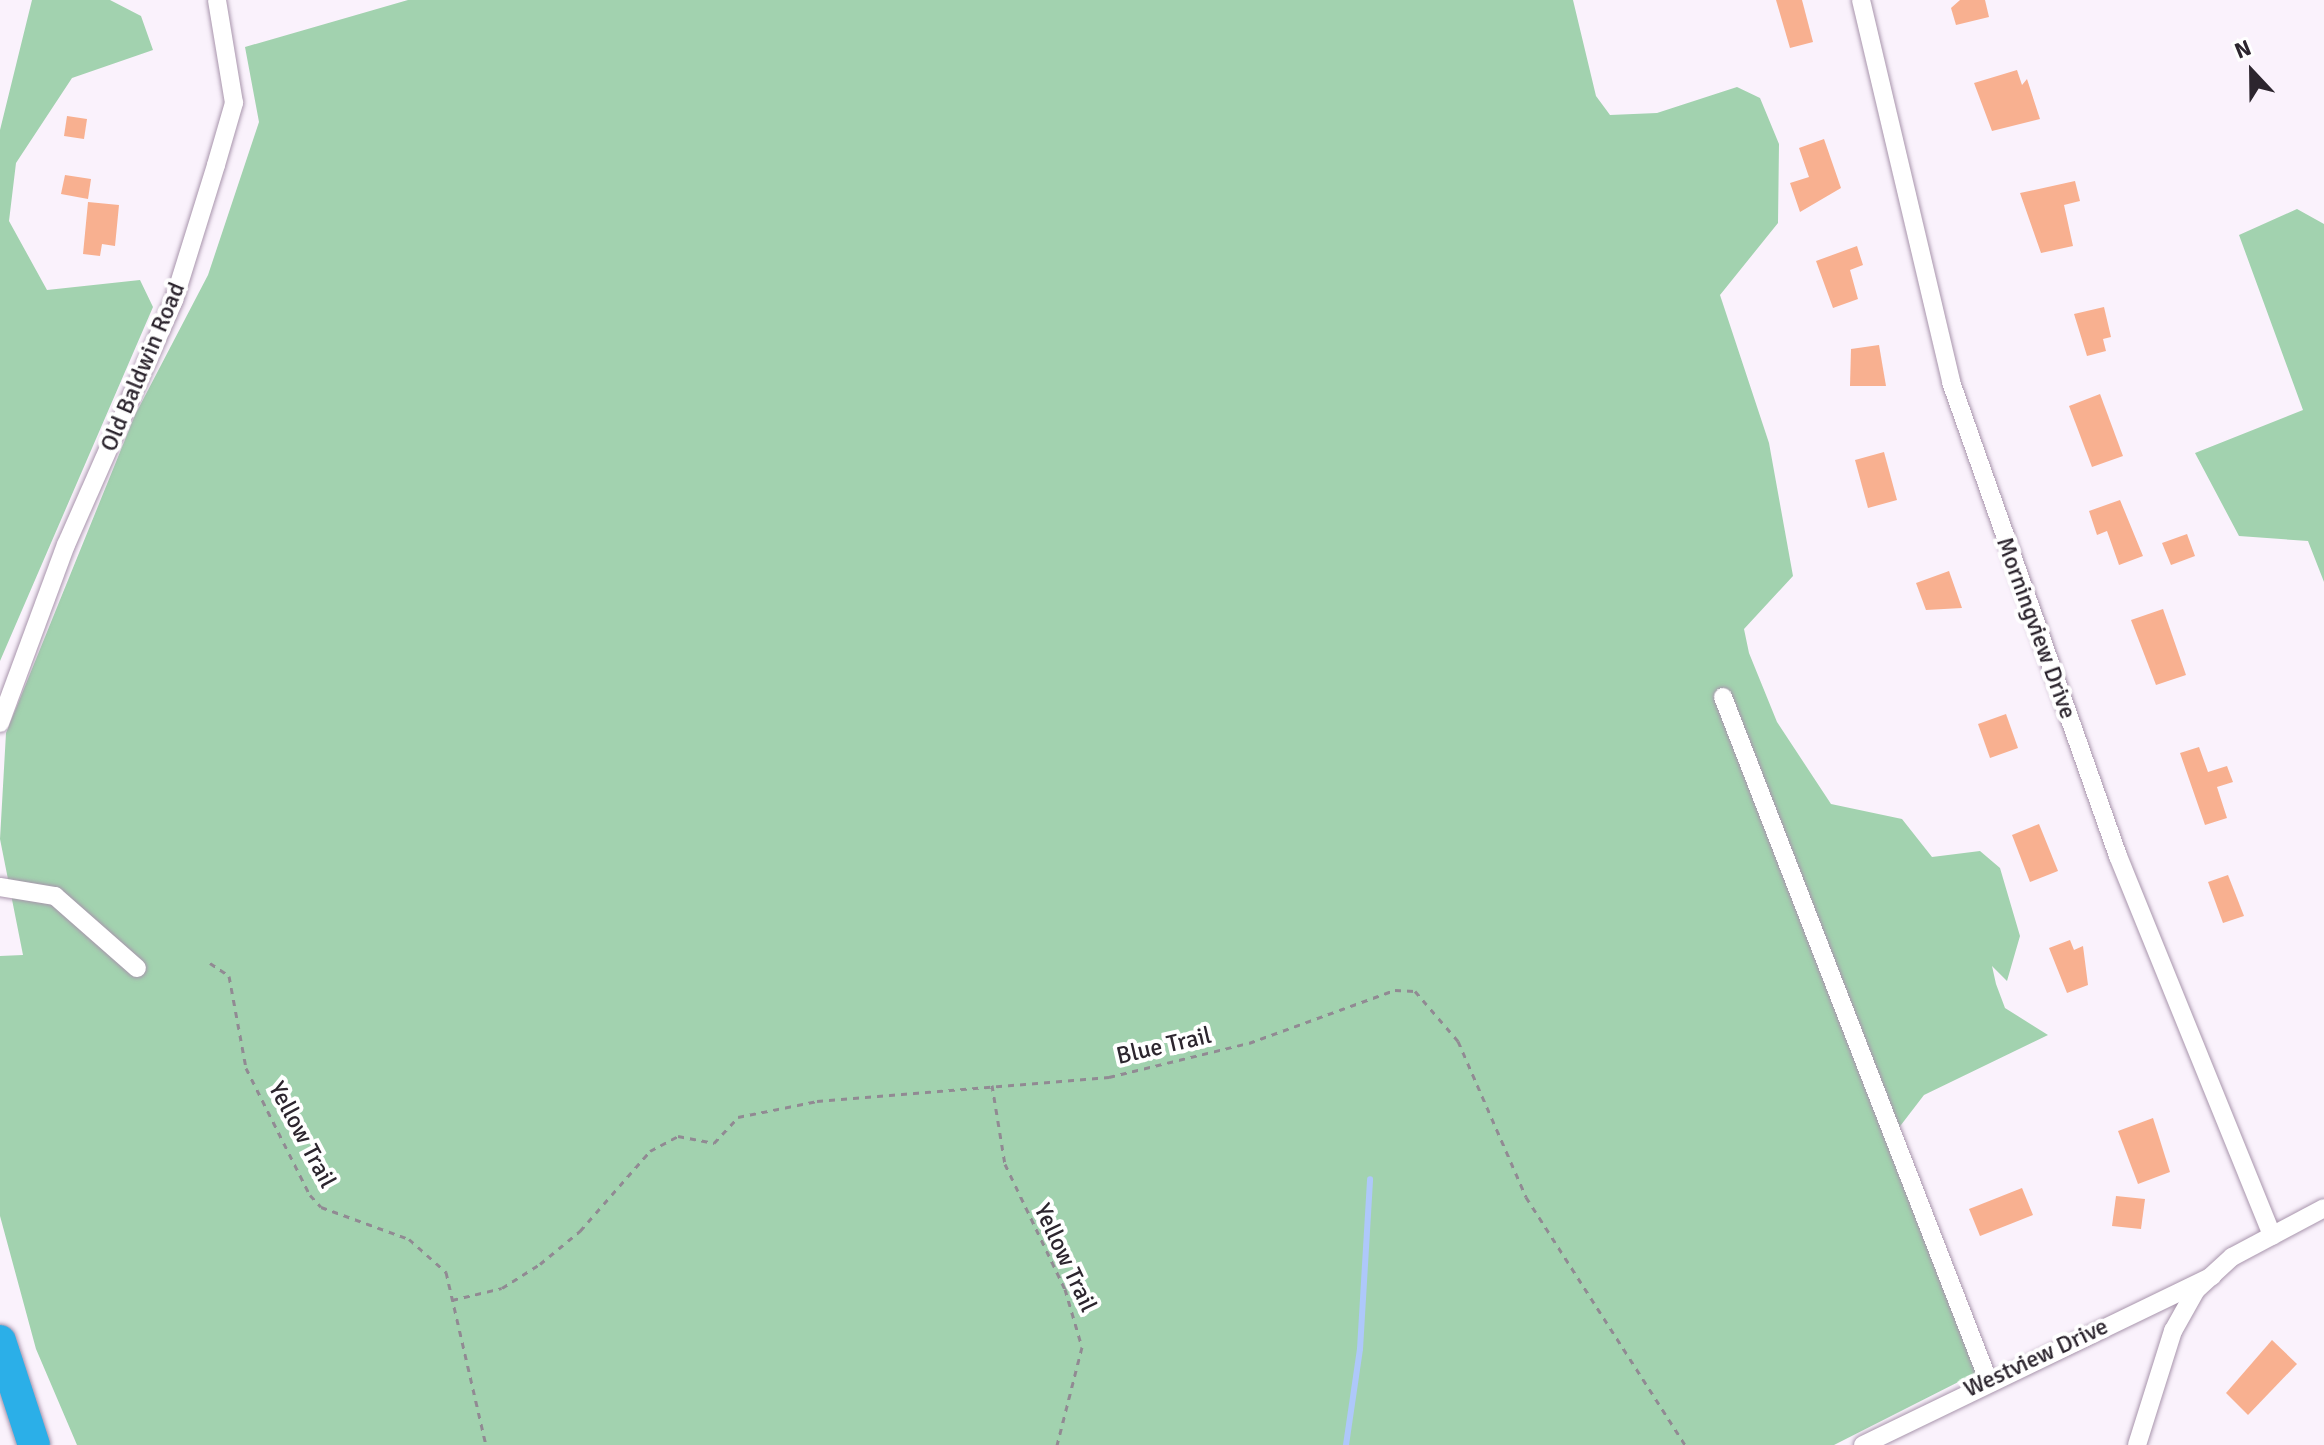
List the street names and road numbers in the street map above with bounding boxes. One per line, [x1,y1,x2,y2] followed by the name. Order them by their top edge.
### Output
[94,278,192,456] street label: Old Baldwin Road
[1990,533,2082,723] street label: Morningview Drive
[1114,1021,1214,1071] street label: Blue Trail
[262,1077,342,1193] street label: Yellow Trail
[1027,1199,1103,1317] street label: Yellow Trail
[1959,1312,2113,1404] street label: Westview Drive

